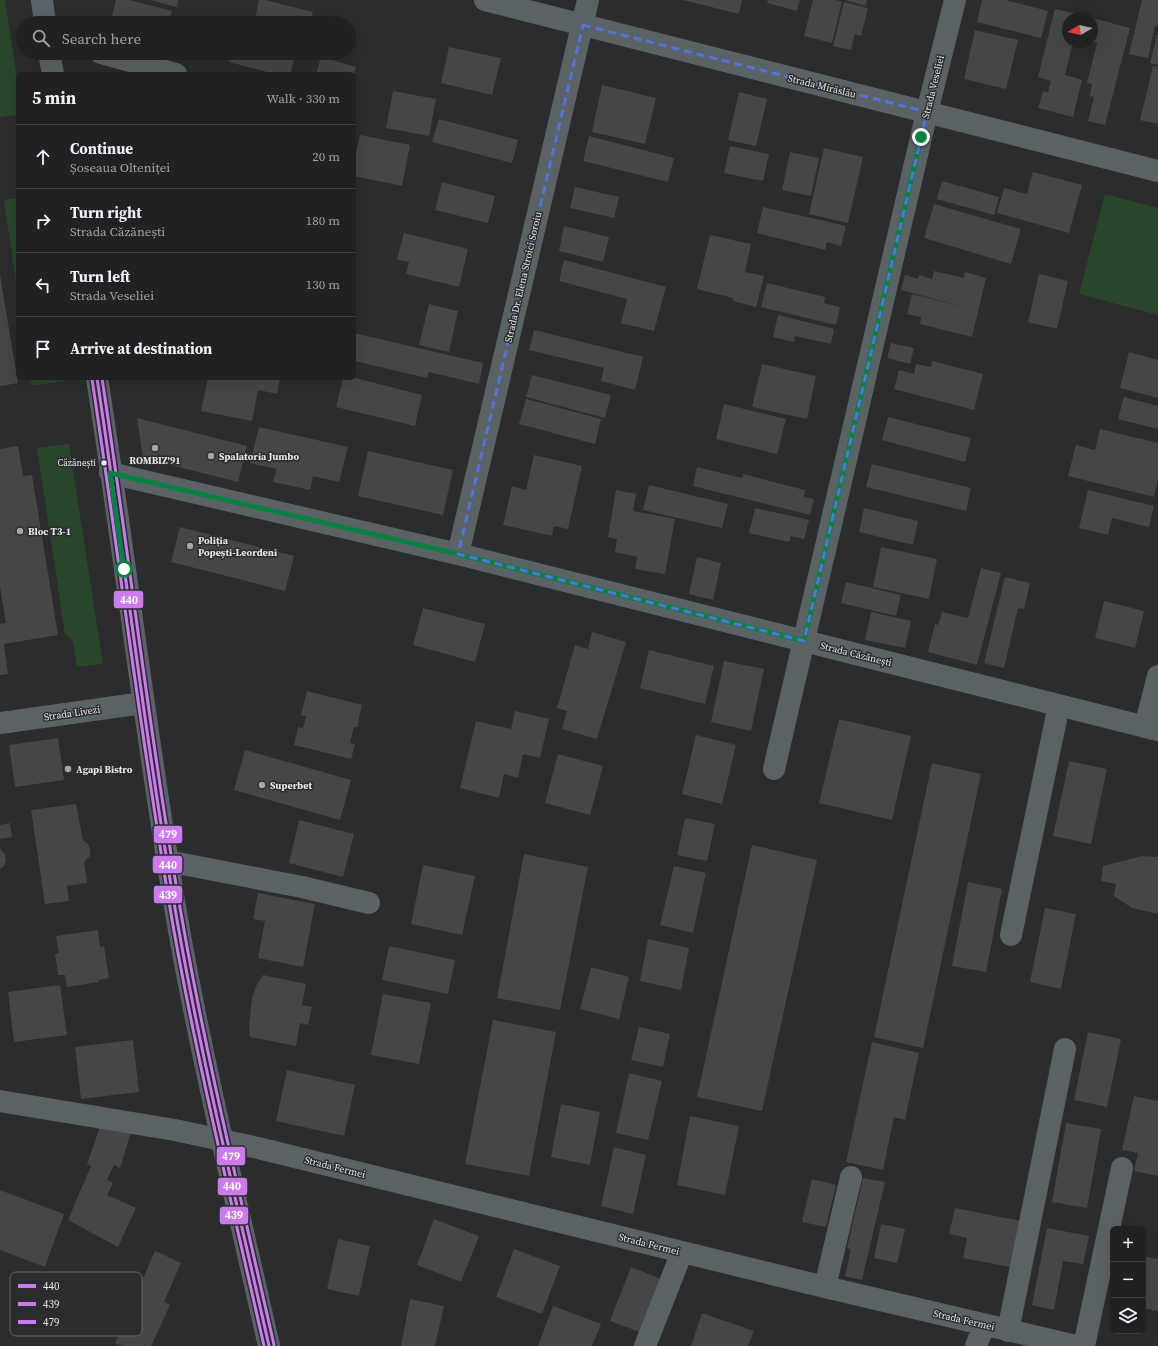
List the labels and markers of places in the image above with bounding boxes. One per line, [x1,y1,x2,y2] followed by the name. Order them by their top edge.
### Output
[150,443,160,453] marker: ROMBIZ'91
[219,450,299,463] place label: Spalatoria Jumbo
[206,451,216,461] marker: Spalatoria Jumbo
[129,454,181,467] place label: ROMBIZ'91
[58,457,96,469] place label: Căzănești
[99,458,109,468] marker: Căzănești
[28,525,71,538] place label: Bloc T3-1
[15,526,25,536] marker: Bloc T3-1
[198,534,277,559] place label: Poliția Popești-Leordeni
[185,541,195,551] marker: Poliția Popești-Leordeni
[76,763,133,776] place label: Agapi Bistro
[63,764,73,774] marker: Agapi Bistro
[270,779,312,792] place label: Superbet
[257,780,267,790] marker: Superbet

